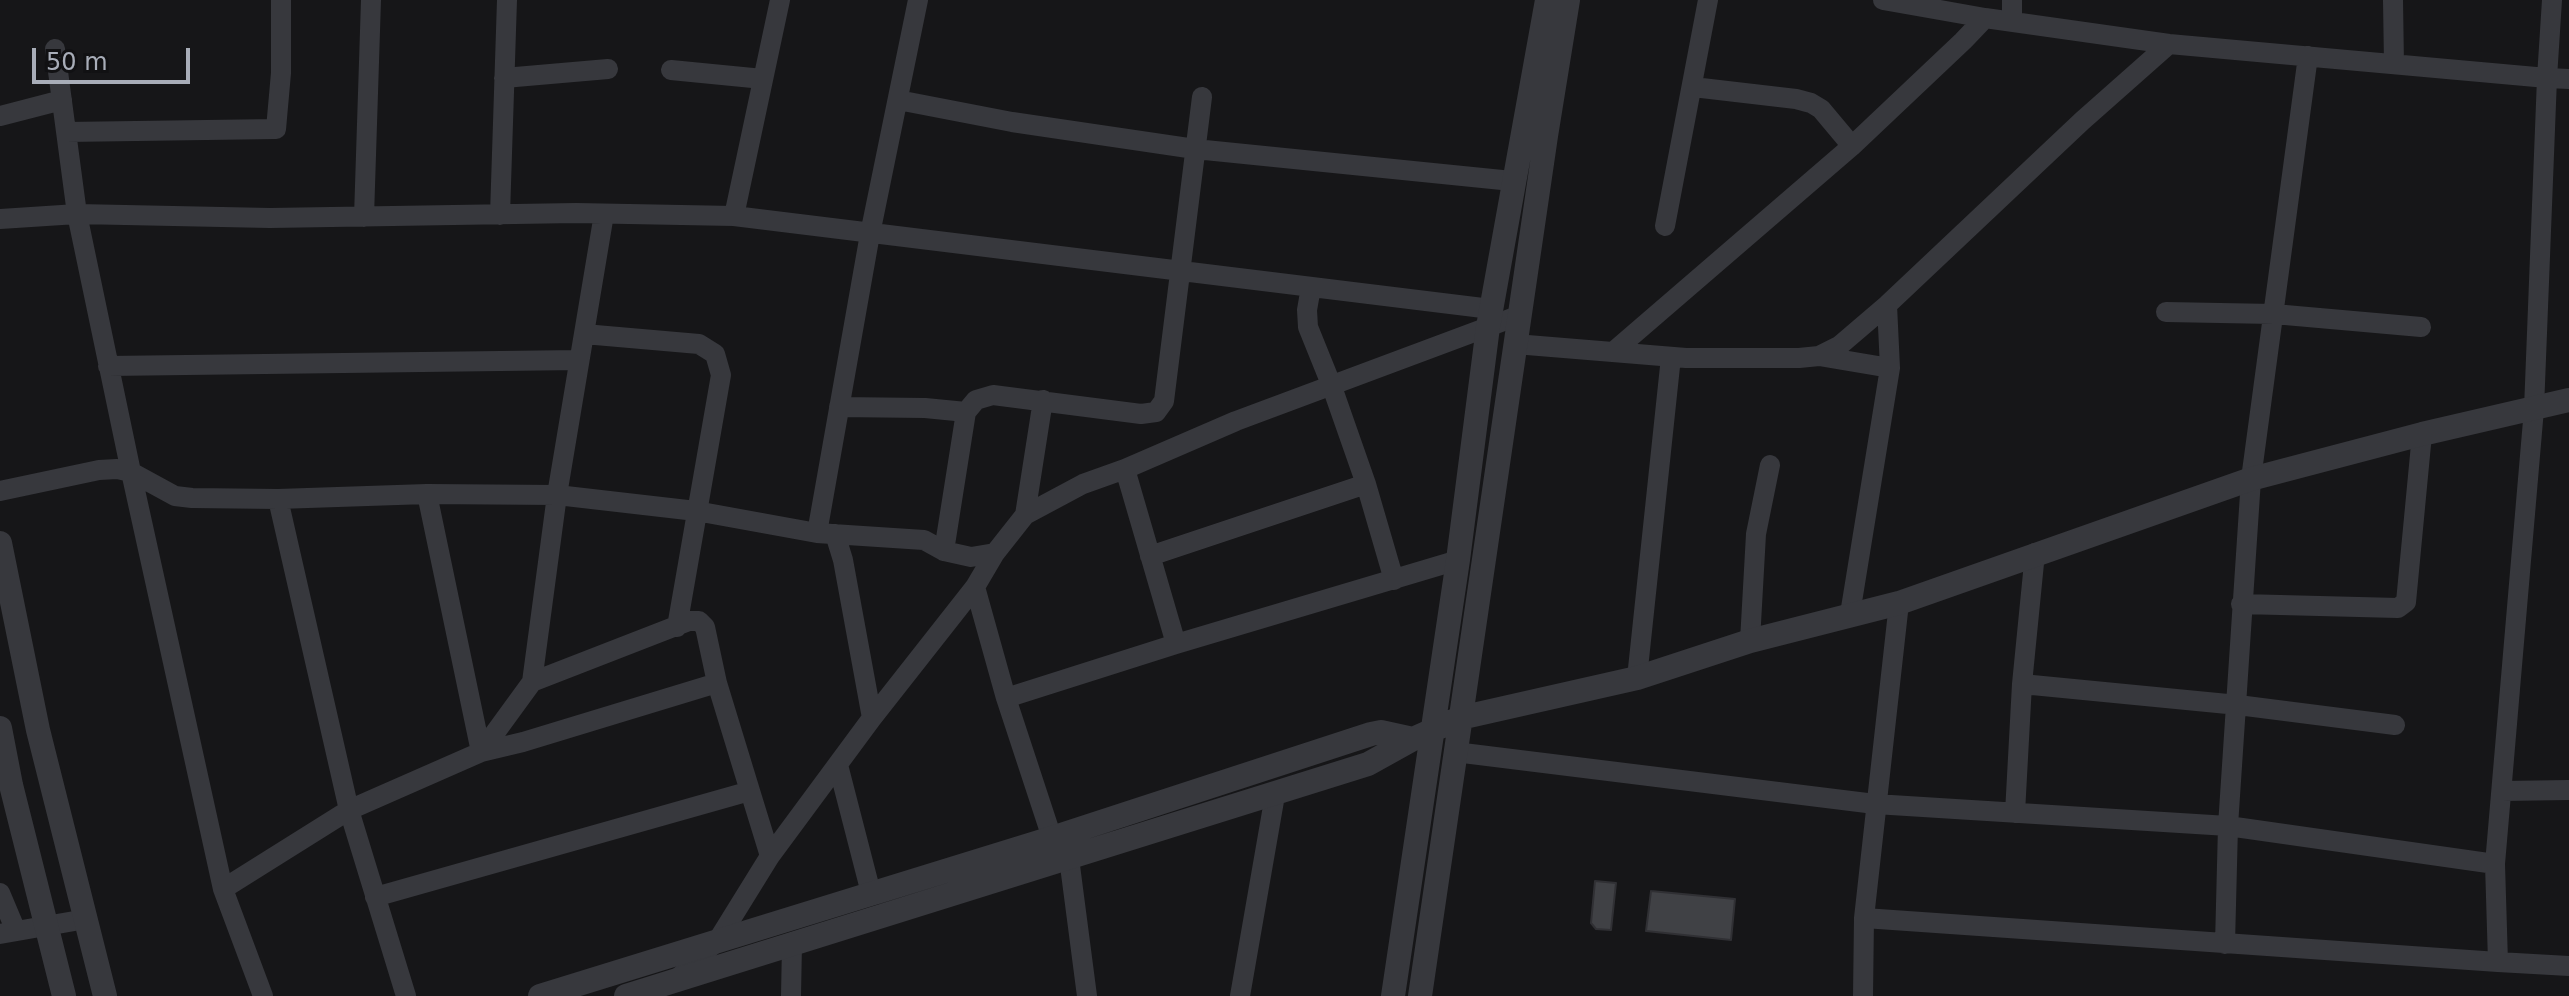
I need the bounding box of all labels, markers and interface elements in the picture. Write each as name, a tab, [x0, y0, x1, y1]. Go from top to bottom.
scale bar	[36, 32, 194, 82]
text: 50 m	[46, 48, 108, 76]

